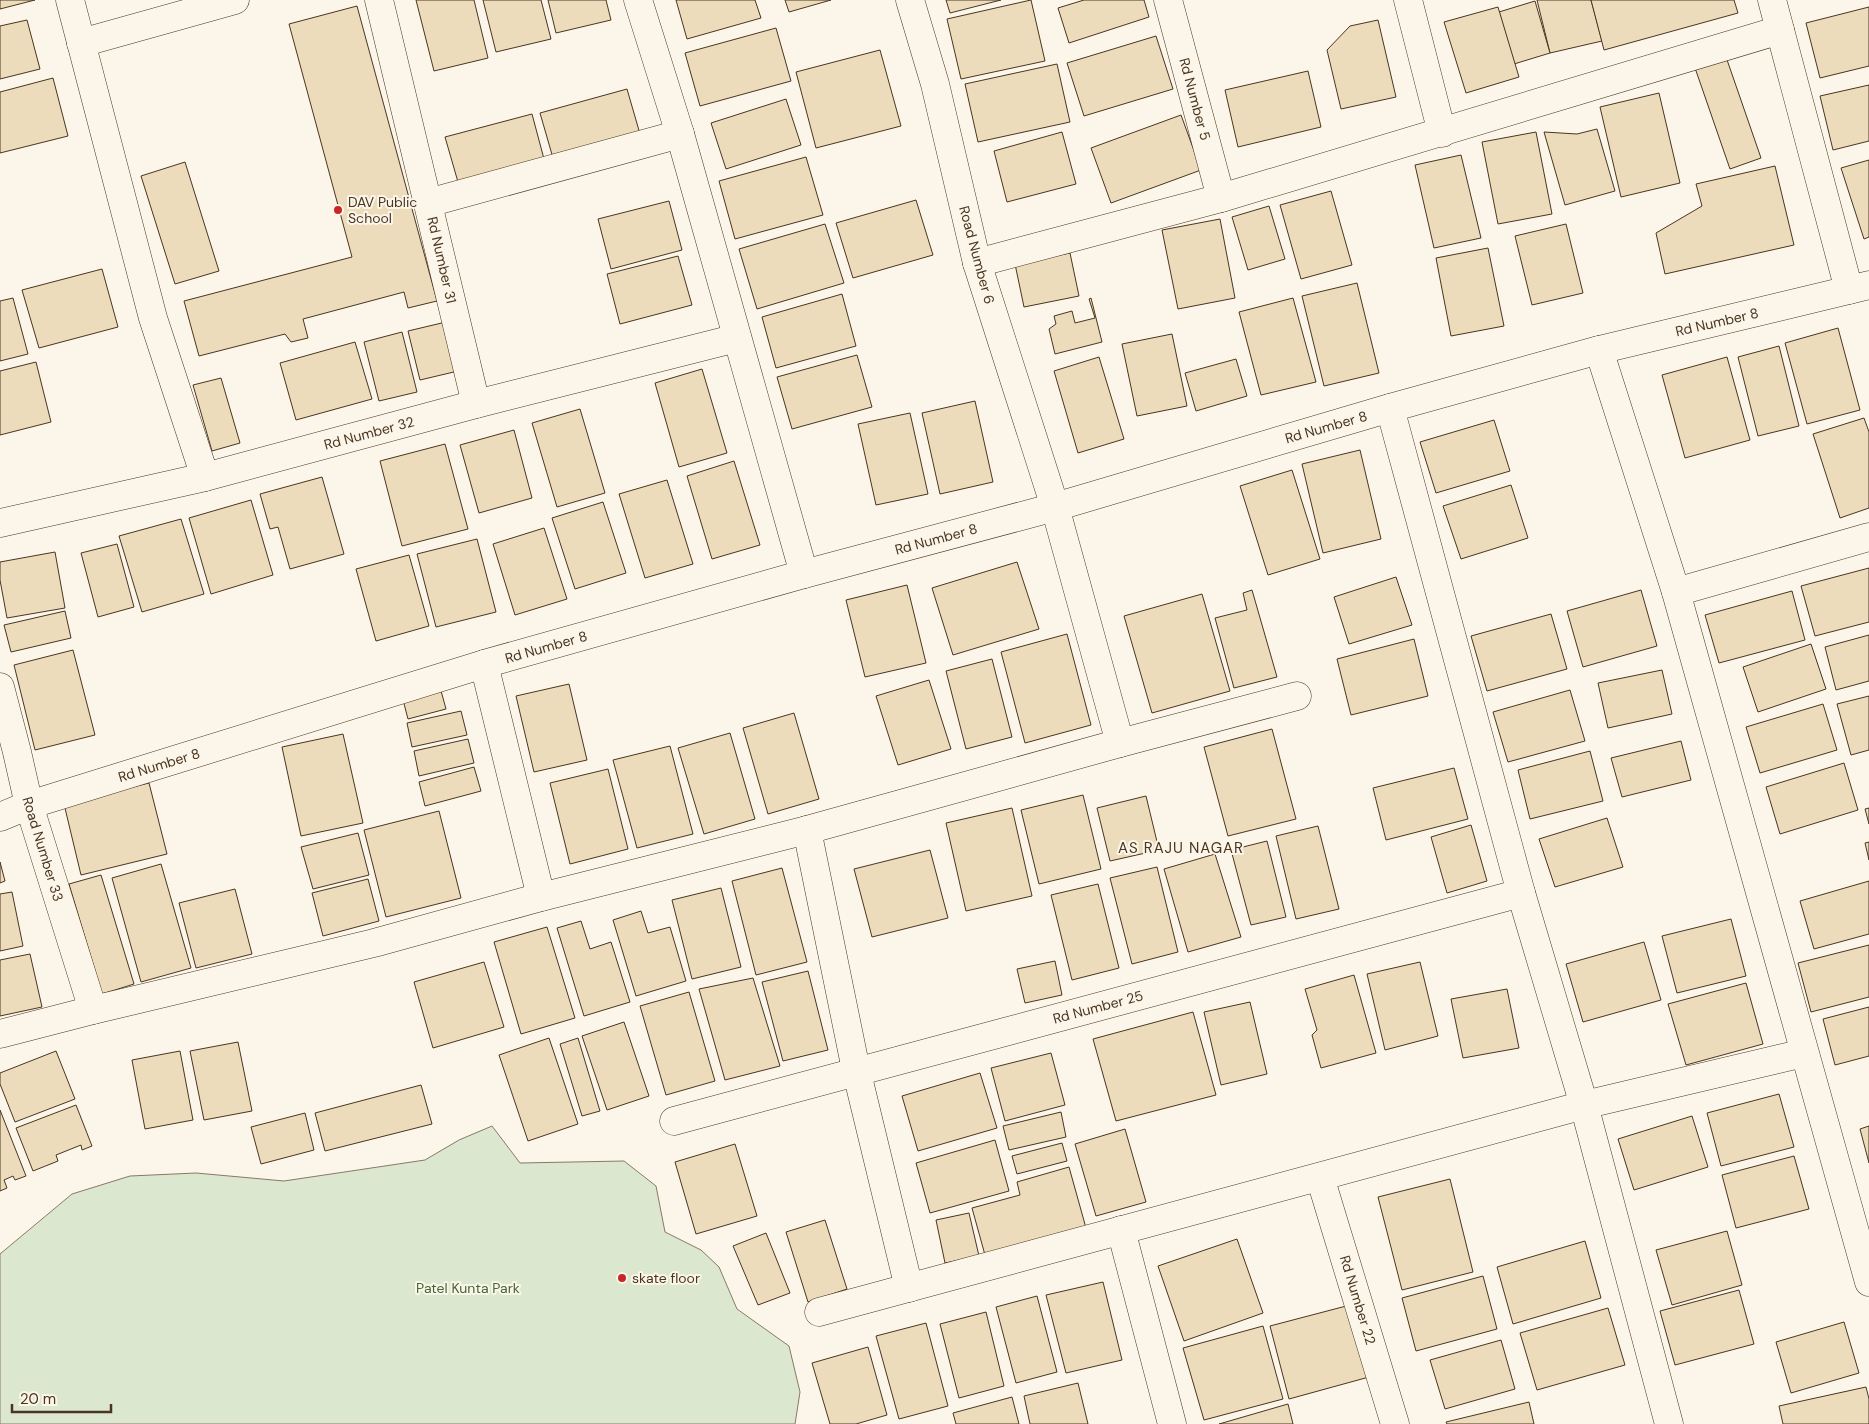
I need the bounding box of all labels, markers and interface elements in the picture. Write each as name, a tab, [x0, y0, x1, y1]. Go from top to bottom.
street label: Rd Number 5	[1175, 56, 1215, 142]
place label: DAV Public School	[348, 193, 417, 227]
marker: DAV Public School	[332, 204, 344, 216]
street label: Road Number 6	[955, 204, 999, 306]
street label: Rd Number 31	[423, 215, 461, 305]
street label: Rd Number 8	[1674, 304, 1760, 340]
street label: Rd Number 8	[1283, 407, 1369, 447]
street label: Rd Number 32	[322, 412, 416, 454]
street label: Rd Number 8	[893, 519, 979, 559]
street label: Rd Number 8	[503, 627, 589, 667]
street label: Rd Number 8	[116, 744, 202, 786]
street label: Road Number 33	[19, 794, 67, 904]
district label: AS RAJU NAGAR	[1118, 838, 1244, 858]
street label: Rd Number 25	[1051, 986, 1145, 1028]
street label: Rd Number 22	[1336, 1253, 1380, 1347]
place label: skate floor	[632, 1269, 700, 1287]
marker: skate floor	[616, 1272, 628, 1284]
park label: Patel Kunta Park	[416, 1279, 520, 1297]
scale bar	[12, 1382, 111, 1414]
text: 20 m	[20, 1389, 56, 1409]

